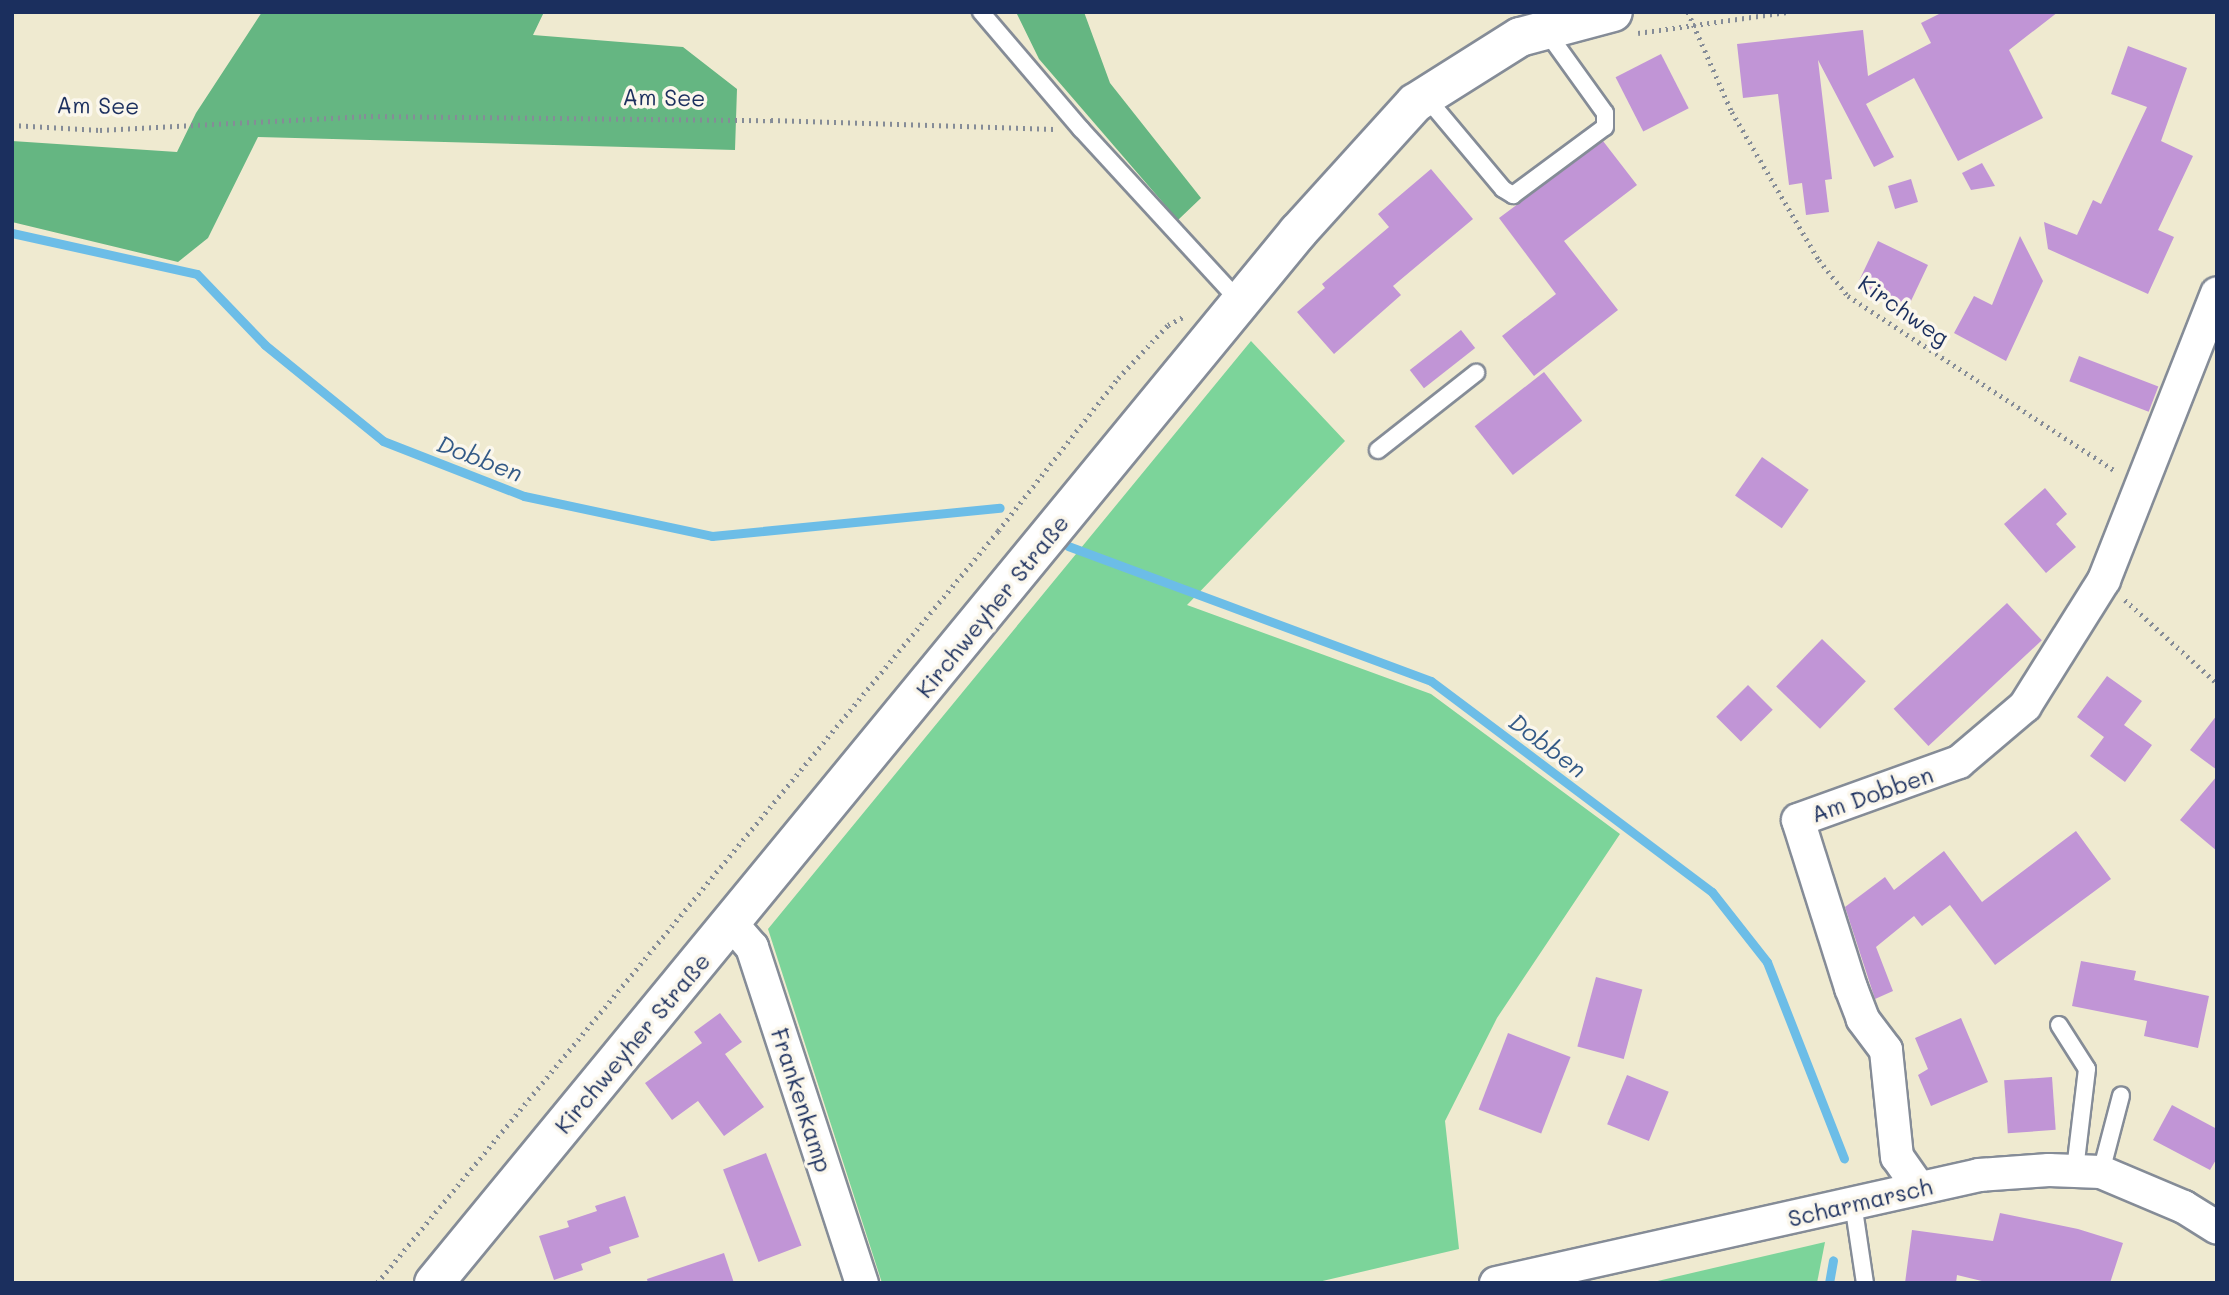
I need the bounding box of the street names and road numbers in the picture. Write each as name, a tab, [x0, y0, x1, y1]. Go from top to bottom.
street label: Am See	[622, 82, 706, 112]
street label: Am See	[56, 90, 140, 120]
street label: Kirchweg	[1853, 269, 1955, 351]
street label: Kirchweyher Straße	[910, 509, 1074, 703]
street label: Am Dobben	[1807, 760, 1937, 828]
street label: Kirchweyher Straße	[548, 947, 716, 1139]
street label: Frankenkamp	[766, 1025, 838, 1175]
street label: Scharmarsch	[1785, 1172, 1935, 1232]

